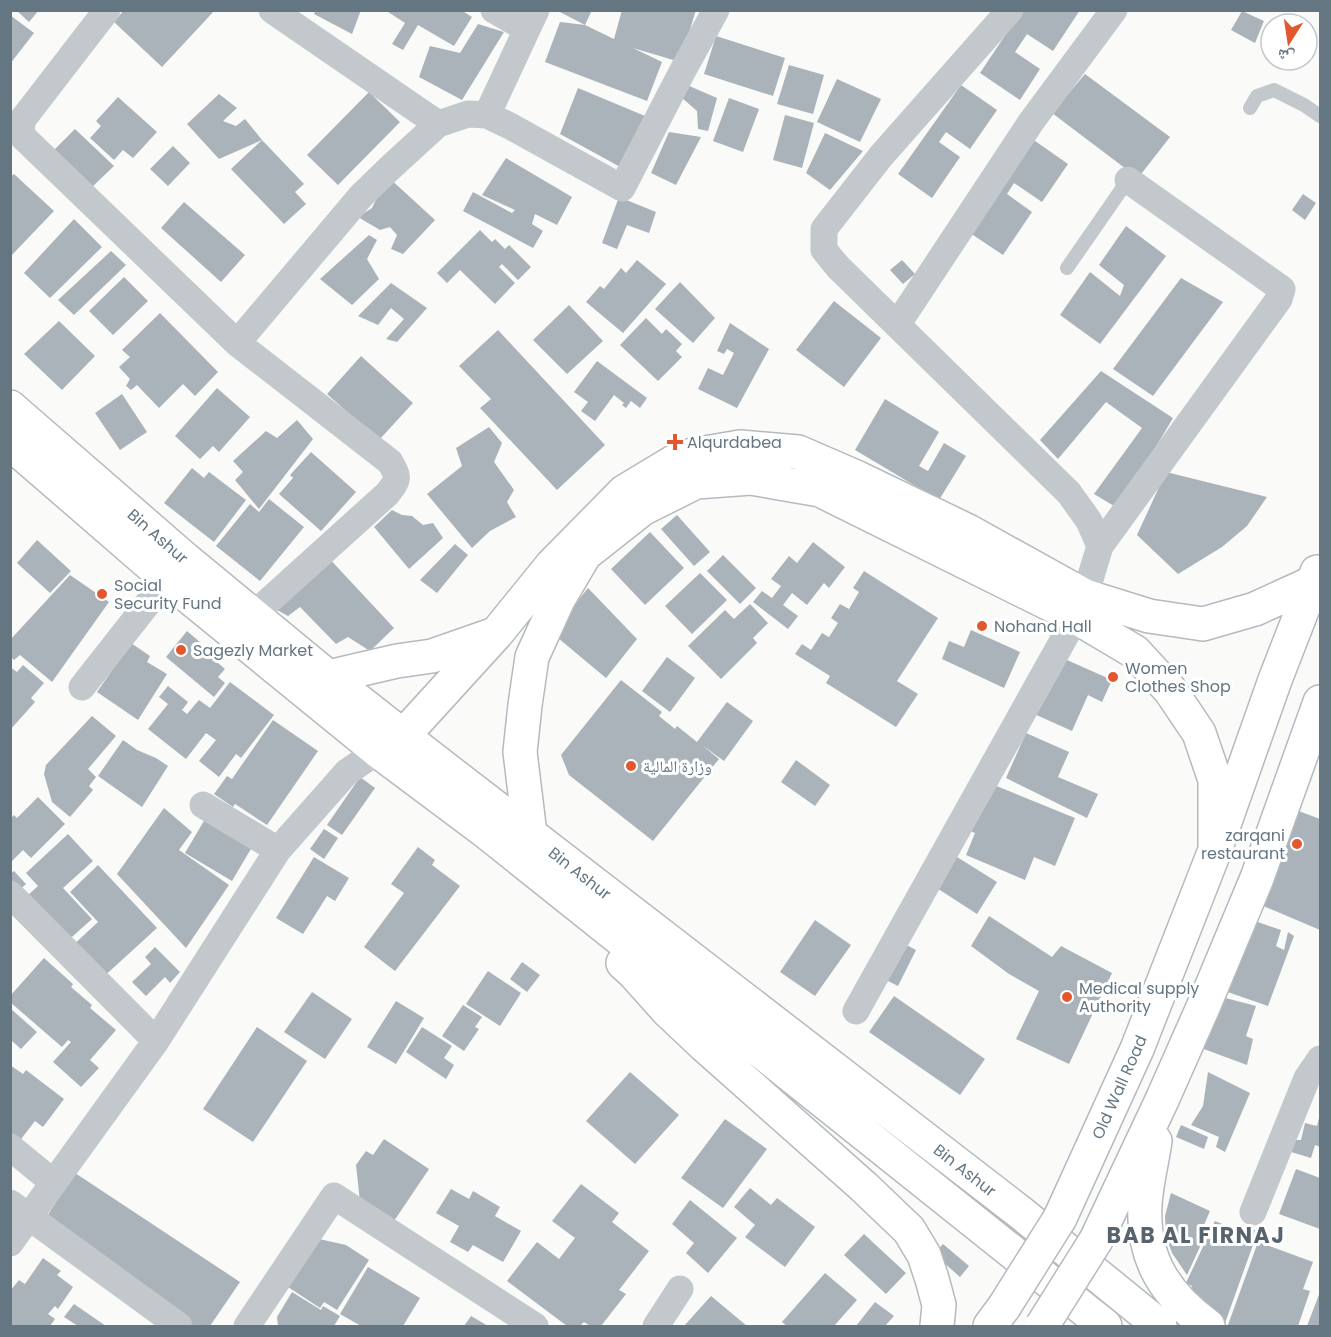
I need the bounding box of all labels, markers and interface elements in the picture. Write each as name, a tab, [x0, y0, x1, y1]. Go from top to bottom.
north arrow	[1259, 12, 1319, 72]
text: ش	[1275, 43, 1297, 69]
place label: Alqurdabea	[687, 431, 782, 454]
marker: Alqurdabea	[668, 435, 682, 449]
street label: Bin Ashur	[122, 503, 193, 569]
place label: Social Security Fund	[114, 574, 222, 615]
marker: Social Security Fund	[95, 587, 109, 601]
place label: Nohand Hall	[994, 615, 1092, 638]
marker: Nohand Hall	[975, 619, 989, 633]
place label: Sagezly Market	[193, 639, 313, 662]
marker: Sagezly Market	[174, 643, 188, 657]
place label: Women Clothes Shop	[1125, 657, 1231, 698]
marker: Women Clothes Shop	[1106, 670, 1120, 684]
place label: وزارة المالية	[643, 755, 712, 778]
marker: وزارة المالية	[624, 759, 638, 773]
place label: zarqani restaurant	[1201, 824, 1285, 865]
marker: zarqani restaurant	[1290, 837, 1304, 851]
street label: Bin Ashur	[544, 842, 616, 905]
place label: Medical supply Authority	[1079, 977, 1199, 1018]
marker: Medical supply Authority	[1060, 990, 1074, 1004]
street label: Old Wall Road	[1086, 1031, 1153, 1143]
street label: Bin Ashur	[929, 1139, 1001, 1202]
district label: BAB AL FIRNAJ	[1106, 1220, 1286, 1251]

